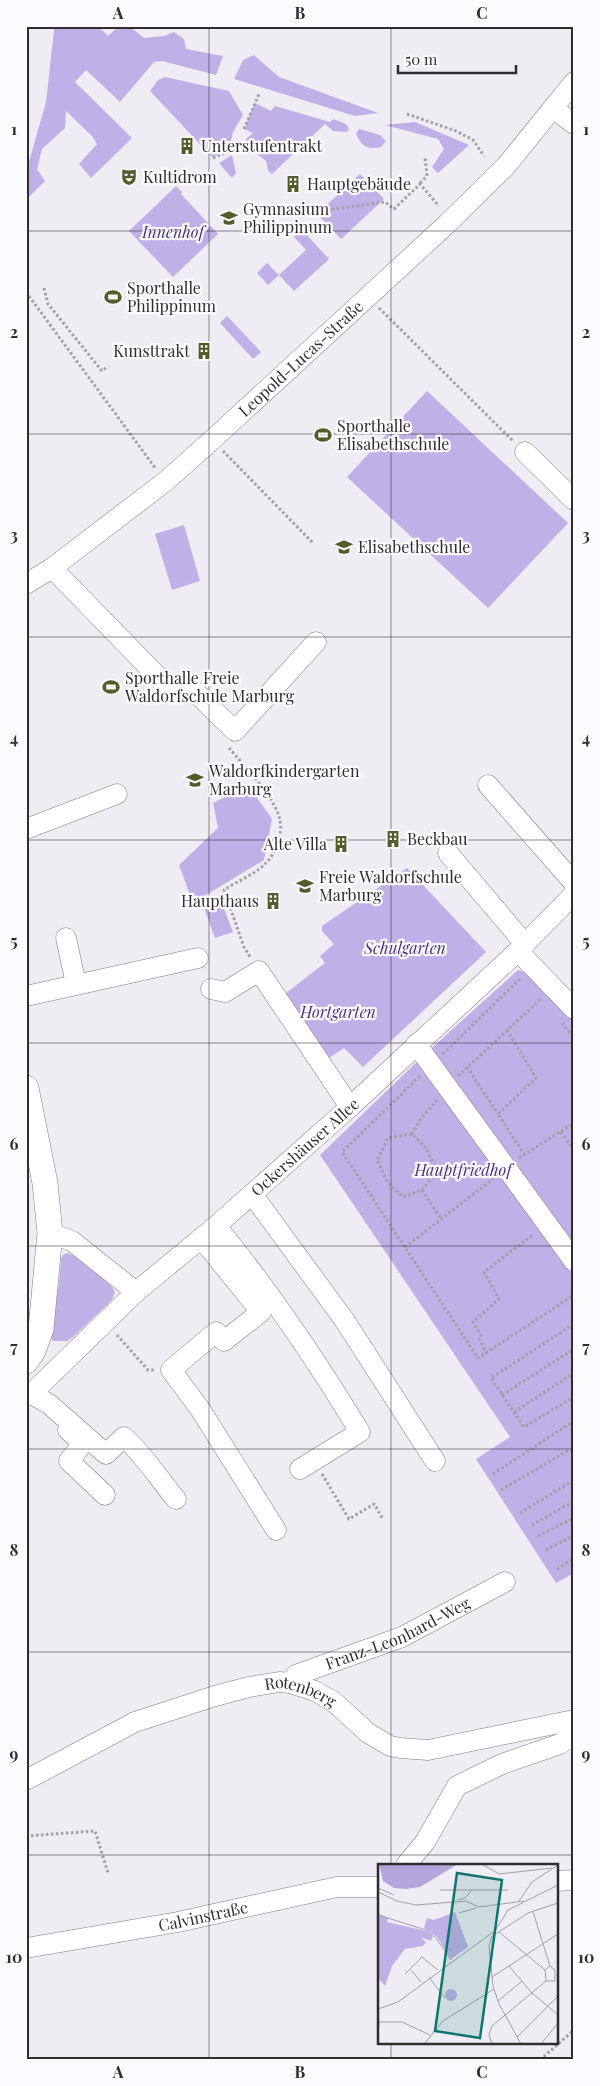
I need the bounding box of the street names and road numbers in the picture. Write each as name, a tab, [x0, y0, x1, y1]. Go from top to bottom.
street label: Leopold-Lucas-Straße	[234, 296, 367, 421]
street label: Ockershäuser Allee	[246, 1093, 363, 1200]
street label: Franz-Leonhard-Weg	[322, 1591, 474, 1674]
street label: Rotenberg	[263, 1670, 341, 1712]
street label: Calvinstraße	[157, 1896, 250, 1935]

